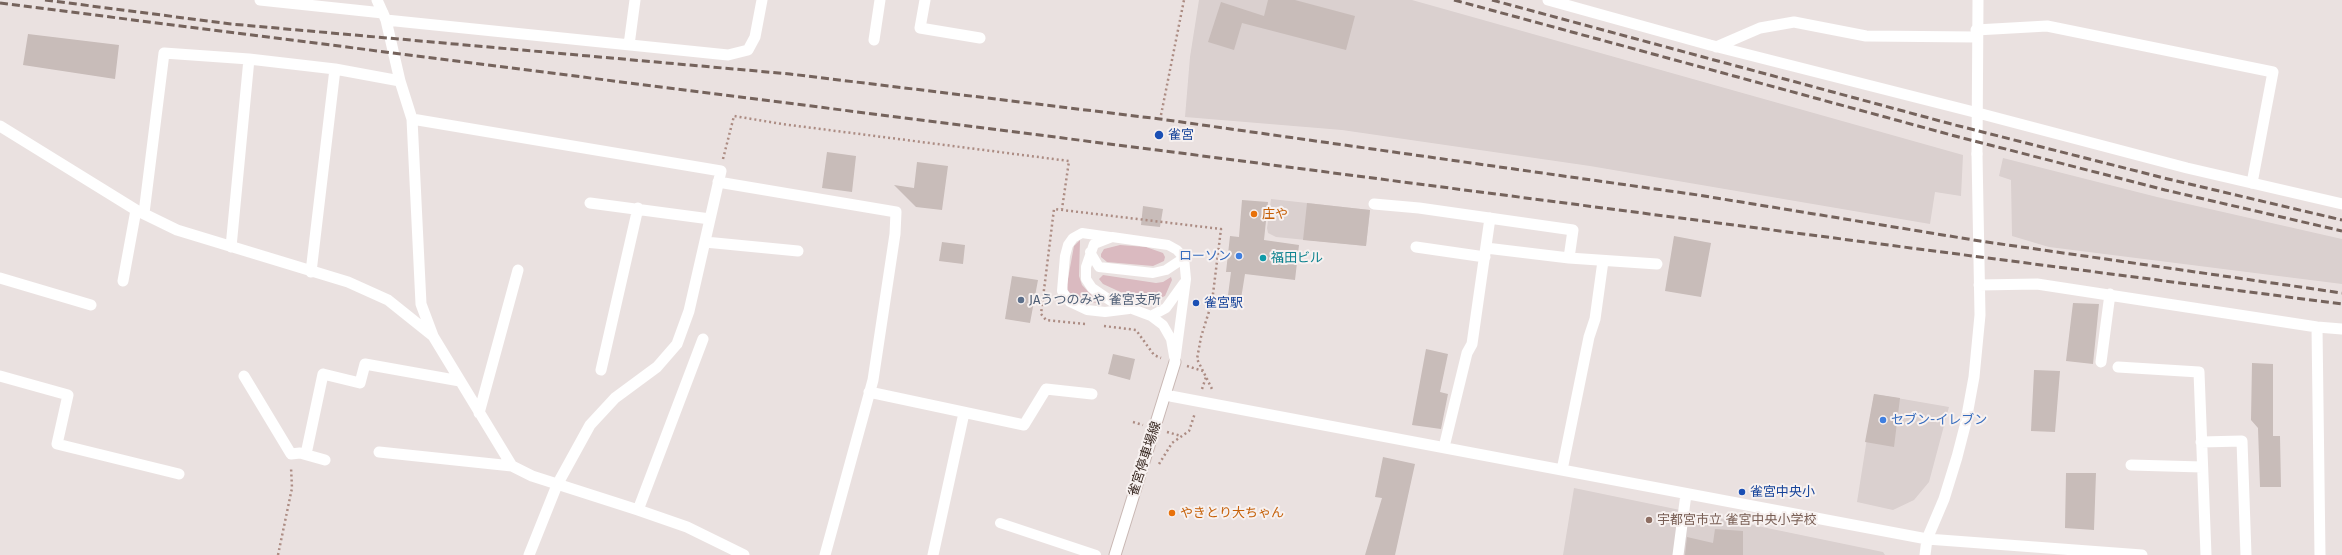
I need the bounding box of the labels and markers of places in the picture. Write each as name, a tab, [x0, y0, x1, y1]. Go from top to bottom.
place label: 雀宮	[1168, 127, 1194, 143]
marker: 雀宮	[1153, 129, 1165, 141]
place label: 庄や	[1262, 206, 1288, 222]
marker: 庄や	[1249, 209, 1259, 219]
place label: ローソン	[1179, 248, 1231, 264]
place label: 福田ビル	[1271, 250, 1323, 266]
marker: ローソン	[1234, 251, 1244, 261]
marker: 福田ビル	[1258, 253, 1268, 263]
place label: JAうつのみや 雀宮支所	[1029, 292, 1161, 308]
marker: JAうつのみや 雀宮支所	[1016, 295, 1026, 305]
place label: 雀宮駅	[1204, 295, 1243, 311]
marker: 雀宮駅	[1191, 298, 1201, 308]
place label: セブン-イレブン	[1891, 412, 1987, 428]
marker: セブン-イレブン	[1878, 415, 1888, 425]
place label: 雀宮中央小	[1750, 484, 1815, 500]
marker: 雀宮中央小	[1737, 487, 1747, 497]
place label: やきとり大ちゃん	[1180, 505, 1284, 521]
marker: やきとり大ちゃん	[1167, 508, 1177, 518]
place label: 宇都宮市立 雀宮中央小学校	[1657, 512, 1816, 528]
marker: 宇都宮市立 雀宮中央小学校	[1644, 515, 1654, 525]

